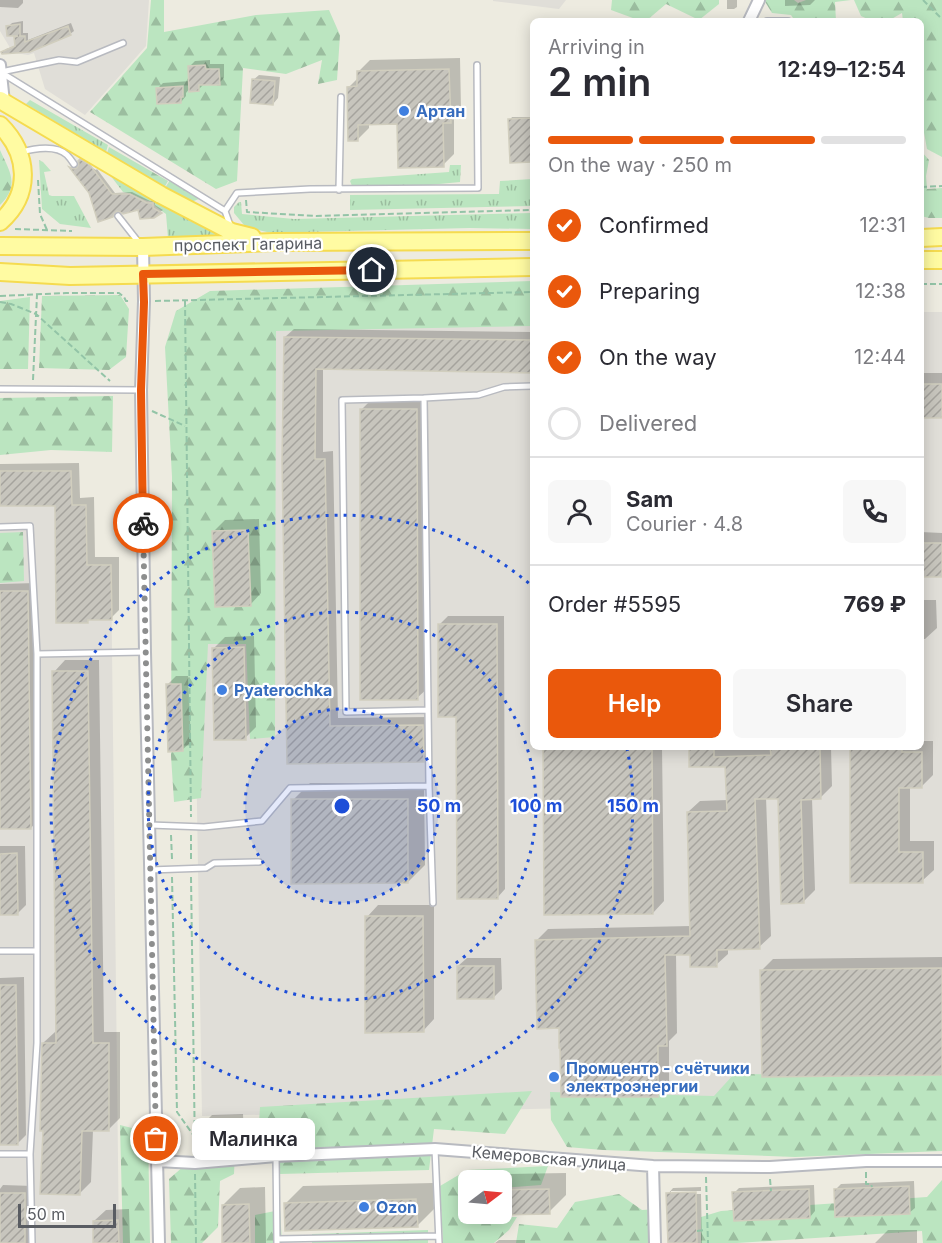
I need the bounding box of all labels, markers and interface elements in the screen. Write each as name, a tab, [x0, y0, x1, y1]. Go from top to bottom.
text: Arriving in	[548, 35, 645, 59]
text: 12:49–12:54	[778, 56, 906, 82]
text: 2 min	[548, 58, 651, 105]
place label: Артан	[416, 101, 465, 121]
marker: Артан	[397, 104, 411, 118]
text: On the way · 250 m	[548, 153, 732, 177]
icon: check	[548, 209, 581, 242]
text: Confirmed	[599, 212, 709, 238]
text: 12:31	[859, 213, 906, 237]
street label: проспект Гагарина	[174, 233, 322, 255]
pin	[346, 244, 397, 295]
icon: home	[355, 253, 388, 286]
icon: check	[548, 275, 581, 308]
text: Preparing	[599, 278, 700, 304]
text: 12:38	[855, 279, 906, 303]
icon: check	[548, 341, 581, 374]
text: On the way	[599, 344, 717, 370]
text: 12:44	[854, 345, 906, 369]
text: Delivered	[599, 410, 697, 436]
button: person	[548, 480, 611, 543]
button: phone	[843, 480, 906, 543]
text: Sam	[626, 486, 673, 512]
courier	[113, 493, 173, 553]
icon: bike	[127, 507, 160, 540]
text: Courier · 4.8	[626, 512, 743, 536]
text: Order #5595	[548, 591, 681, 617]
text: 769 ₽	[843, 591, 906, 617]
button: Help	[548, 669, 721, 738]
button: Share	[733, 669, 906, 738]
place label: Pyaterochka	[234, 680, 332, 700]
marker: Pyaterochka	[215, 683, 229, 697]
text: 50 m	[417, 795, 461, 816]
text: 100 m	[510, 795, 562, 816]
text: 150 m	[607, 795, 659, 816]
centre of rings	[332, 796, 352, 816]
place label: Промцентр - счётчики электроэнергии	[566, 1058, 750, 1096]
marker: Промцентр - счётчики электроэнергии	[547, 1070, 561, 1084]
pin	[130, 1113, 181, 1164]
callout: Малинка	[192, 1118, 315, 1160]
icon: bag	[139, 1122, 172, 1155]
text: Малинка	[209, 1127, 298, 1151]
street label: Кемеровская улица	[471, 1141, 627, 1175]
north arrow	[458, 1170, 512, 1224]
map controls	[458, 1170, 512, 1224]
place label: Ozon	[376, 1197, 417, 1217]
marker: Ozon	[357, 1200, 371, 1214]
scale bar	[18, 1201, 116, 1228]
text: 50 m	[27, 1204, 65, 1224]

